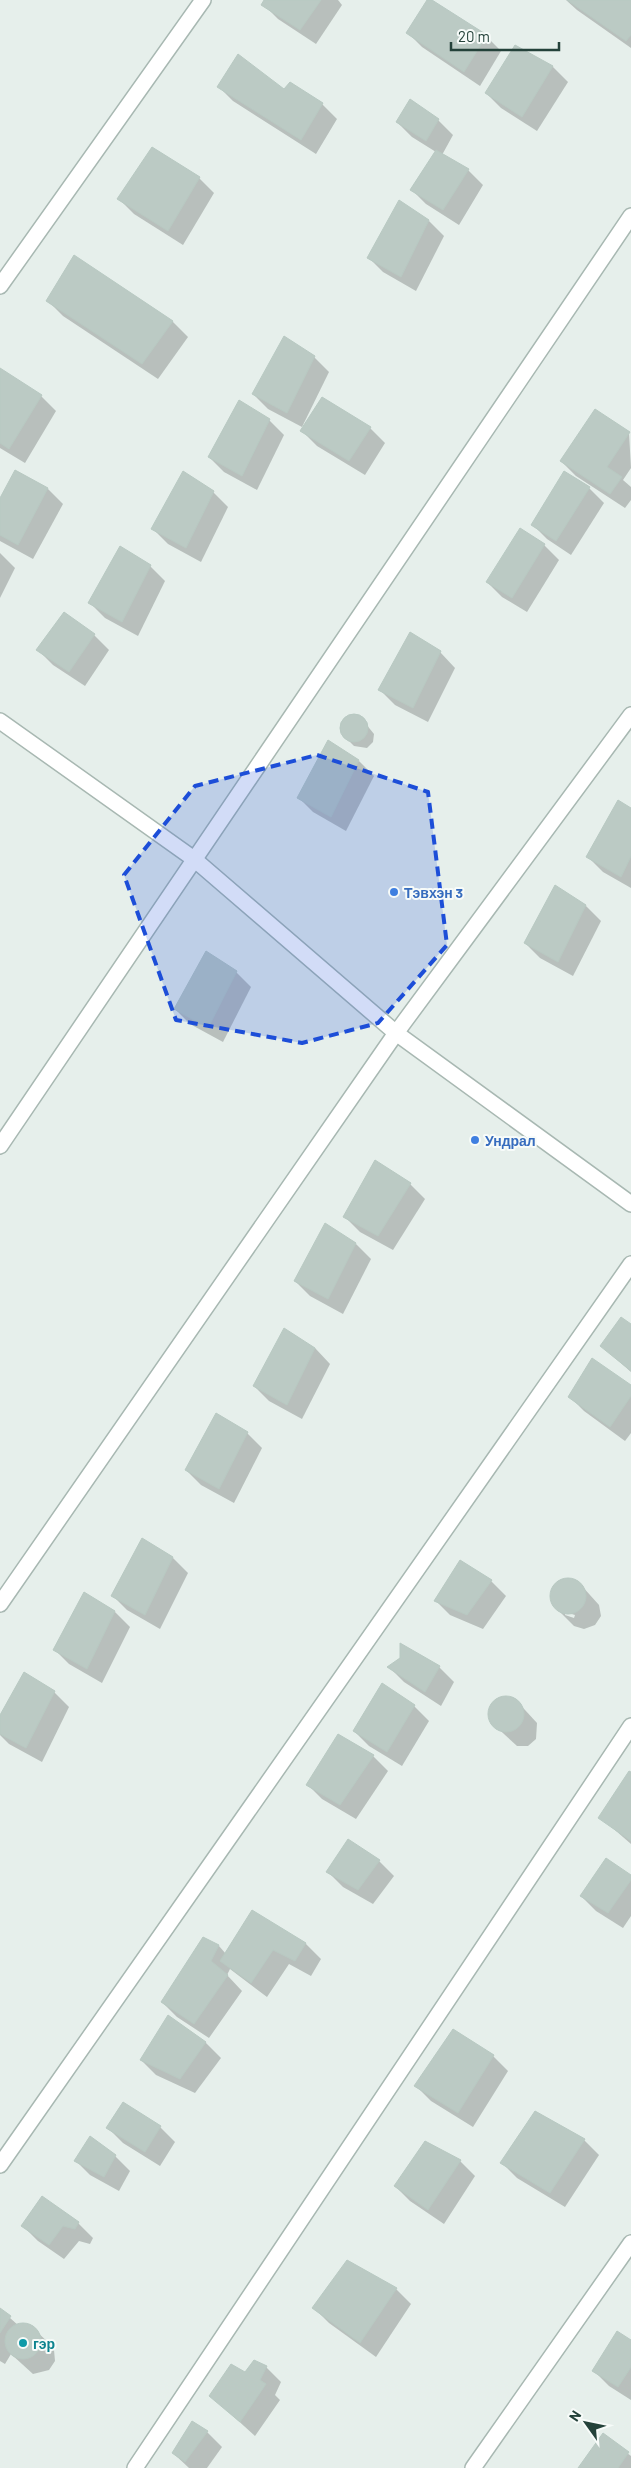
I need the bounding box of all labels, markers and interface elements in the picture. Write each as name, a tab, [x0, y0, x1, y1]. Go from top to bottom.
scale bar	[451, 20, 558, 52]
text: 20 m	[458, 27, 490, 45]
place label: Тэвхэн 3	[404, 884, 463, 901]
marker: Тэвхэн 3	[388, 886, 400, 898]
place label: Ундрал	[485, 1132, 536, 1149]
marker: Ундрал	[469, 1134, 481, 1146]
place label: гэр	[33, 2335, 55, 2352]
marker: гэр	[17, 2337, 29, 2349]
north arrow	[561, 2398, 611, 2448]
text: N	[565, 2407, 584, 2424]

